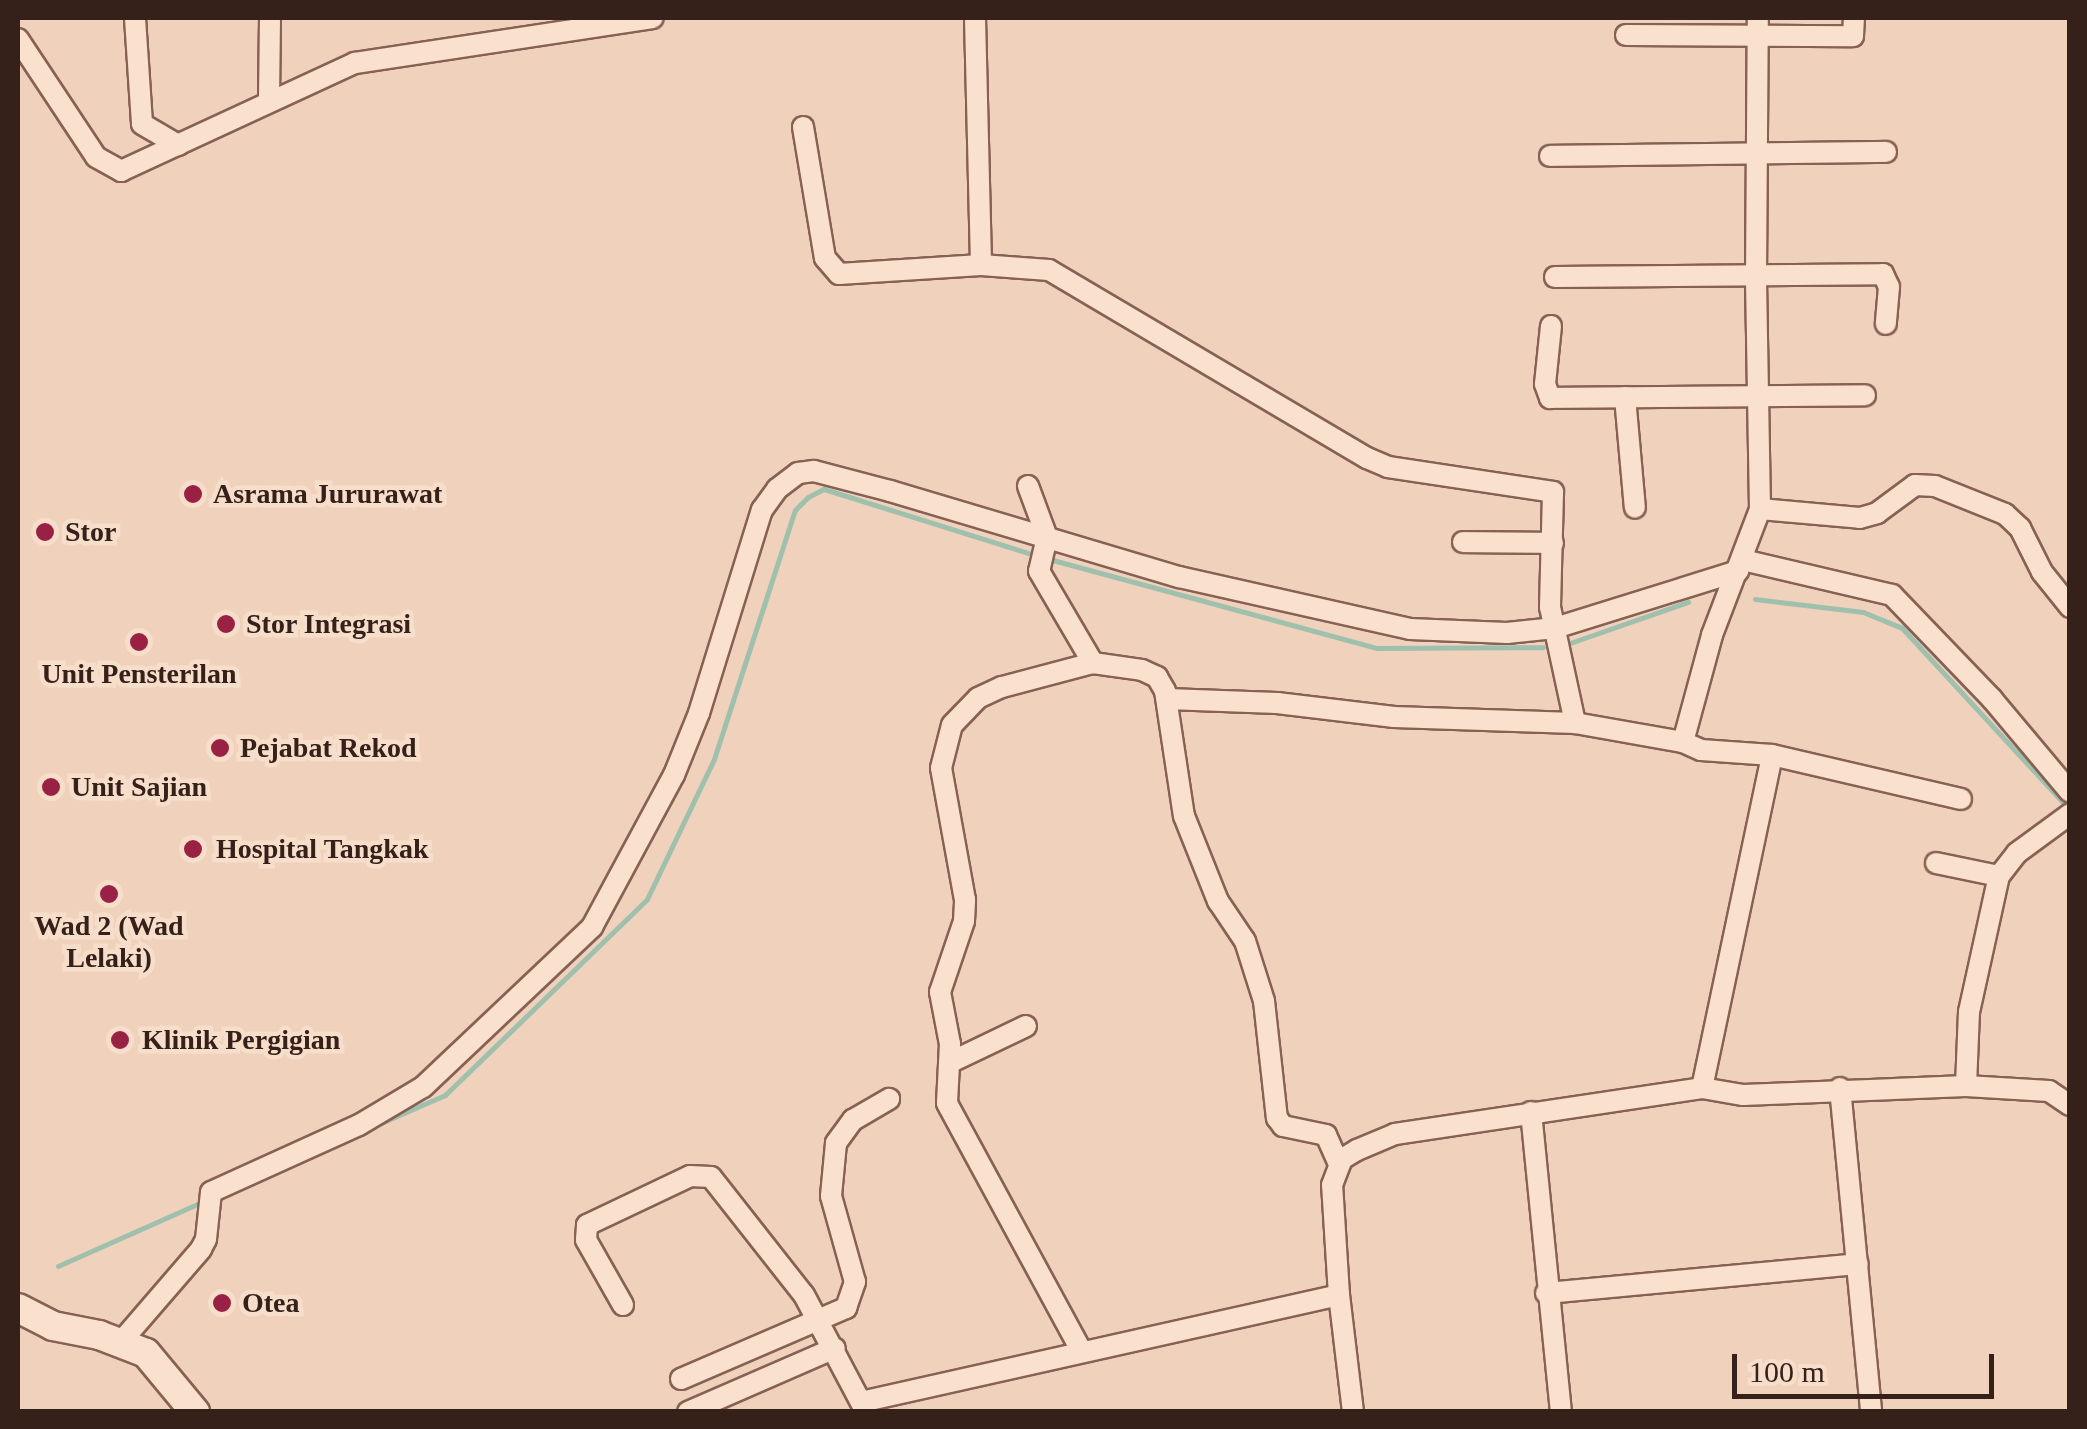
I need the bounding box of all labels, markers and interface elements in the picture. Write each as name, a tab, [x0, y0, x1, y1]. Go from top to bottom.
place label: Asrama Jururawat	[213, 477, 442, 511]
marker: Asrama Jururawat	[182, 483, 204, 505]
place label: Stor	[65, 515, 116, 549]
marker: Stor	[34, 521, 56, 543]
place label: Stor Integrasi	[246, 607, 412, 641]
marker: Stor Integrasi	[215, 613, 237, 635]
marker: Unit Pensterilan	[128, 631, 150, 653]
place label: Unit Pensterilan	[41, 657, 237, 691]
place label: Pejabat Rekod	[240, 731, 417, 765]
marker: Pejabat Rekod	[209, 737, 231, 759]
place label: Unit Sajian	[71, 770, 207, 804]
marker: Unit Sajian	[40, 776, 62, 798]
place label: Hospital Tangkak	[216, 832, 429, 866]
marker: Hospital Tangkak	[180, 836, 206, 862]
marker: Wad 2 (Wad Lelaki)	[98, 883, 120, 905]
place label: Wad 2 (Wad Lelaki)	[34, 909, 184, 975]
place label: Klinik Pergigian	[142, 1023, 340, 1057]
marker: Klinik Pergigian	[107, 1027, 133, 1053]
place label: Otea	[242, 1286, 300, 1320]
marker: Otea	[211, 1292, 233, 1314]
scale bar	[1737, 1334, 2000, 1396]
text: 100 m	[1749, 1355, 1825, 1388]

